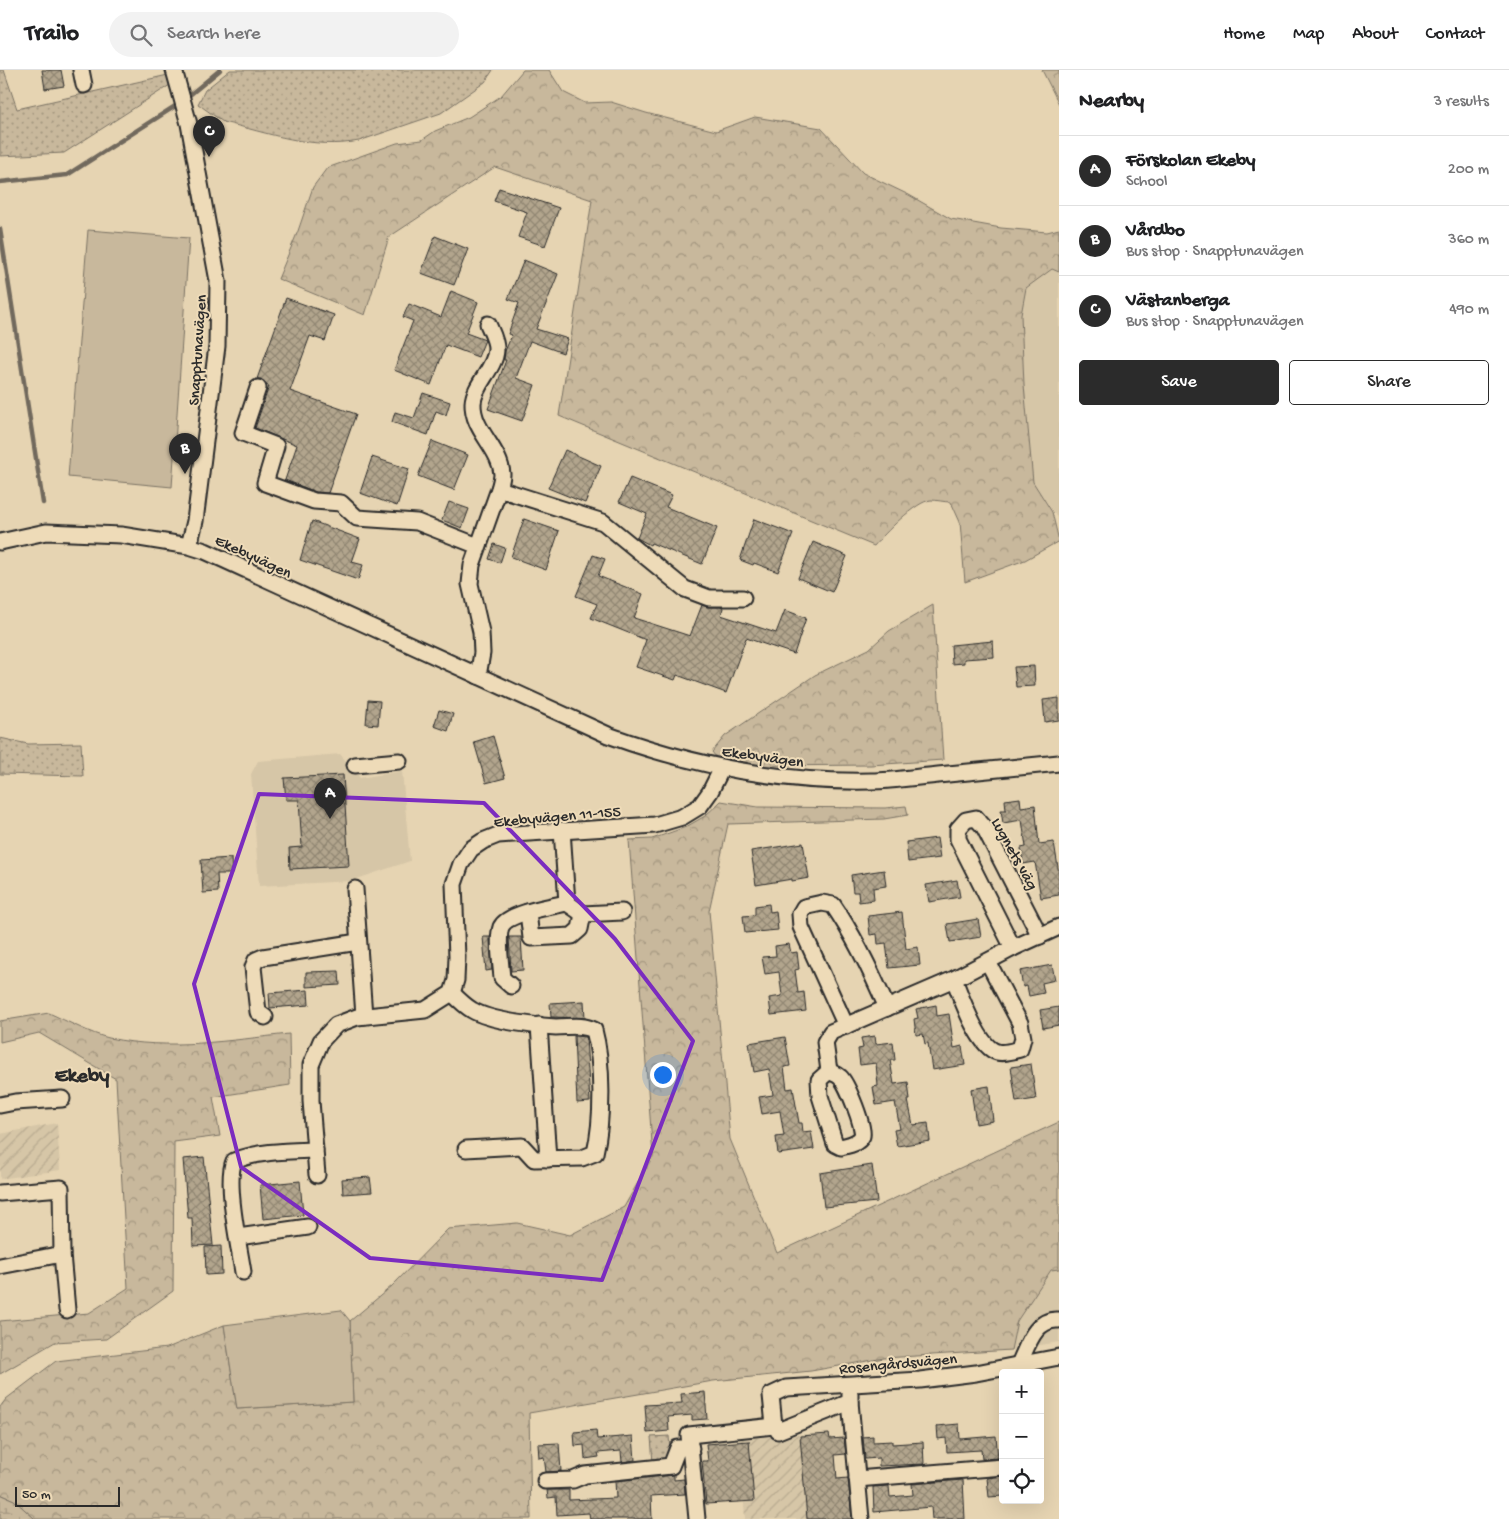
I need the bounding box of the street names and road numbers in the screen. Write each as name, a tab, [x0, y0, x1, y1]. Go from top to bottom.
street label: Snapptunavägen	[186, 294, 213, 406]
street label: Ekebyvägen	[211, 532, 294, 584]
street label: Ekebyvägen	[720, 743, 805, 774]
street label: Ekebyvägen 11-155	[493, 803, 622, 834]
street label: Lugnets väg	[985, 815, 1041, 894]
street label: Rosengårdsvägen	[839, 1351, 958, 1380]

